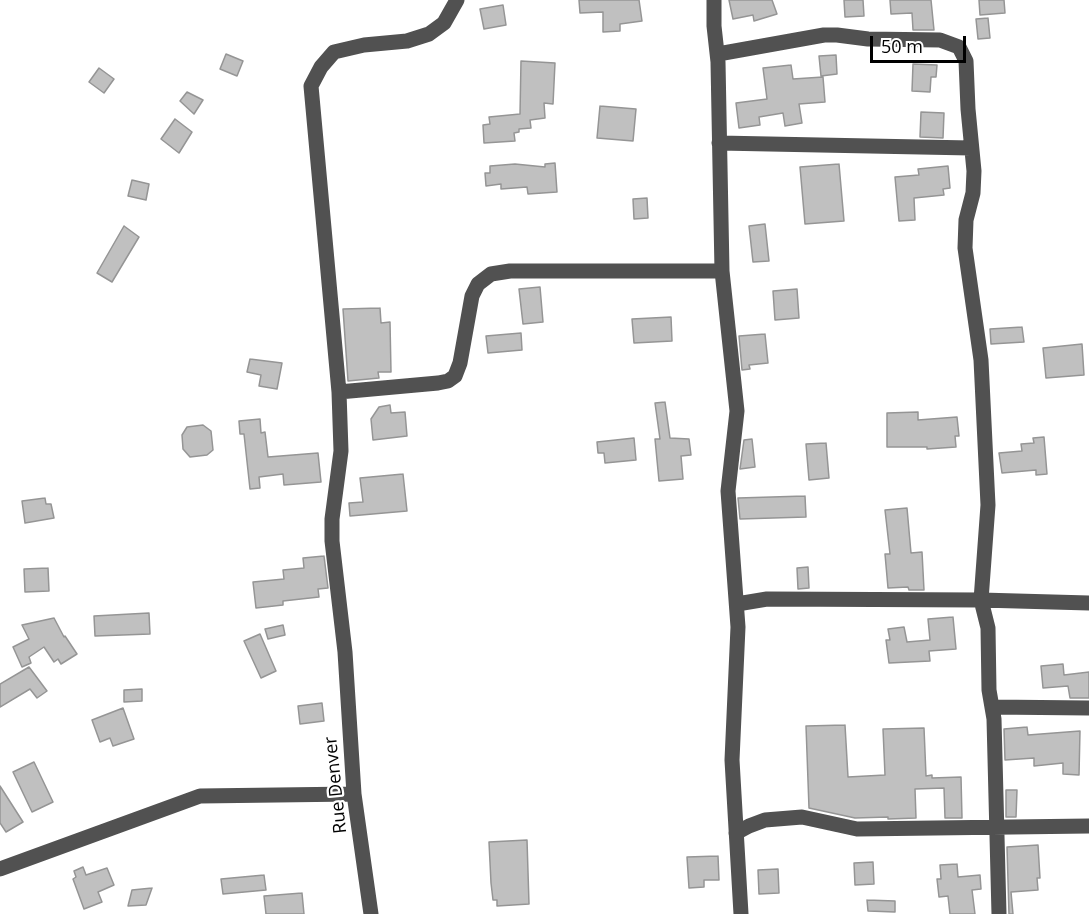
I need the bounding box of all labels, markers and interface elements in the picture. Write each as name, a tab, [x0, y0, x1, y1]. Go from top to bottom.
scale bar	[873, 24, 969, 62]
text: 50 m	[881, 34, 923, 58]
street label: Rue Denver	[320, 735, 352, 835]

